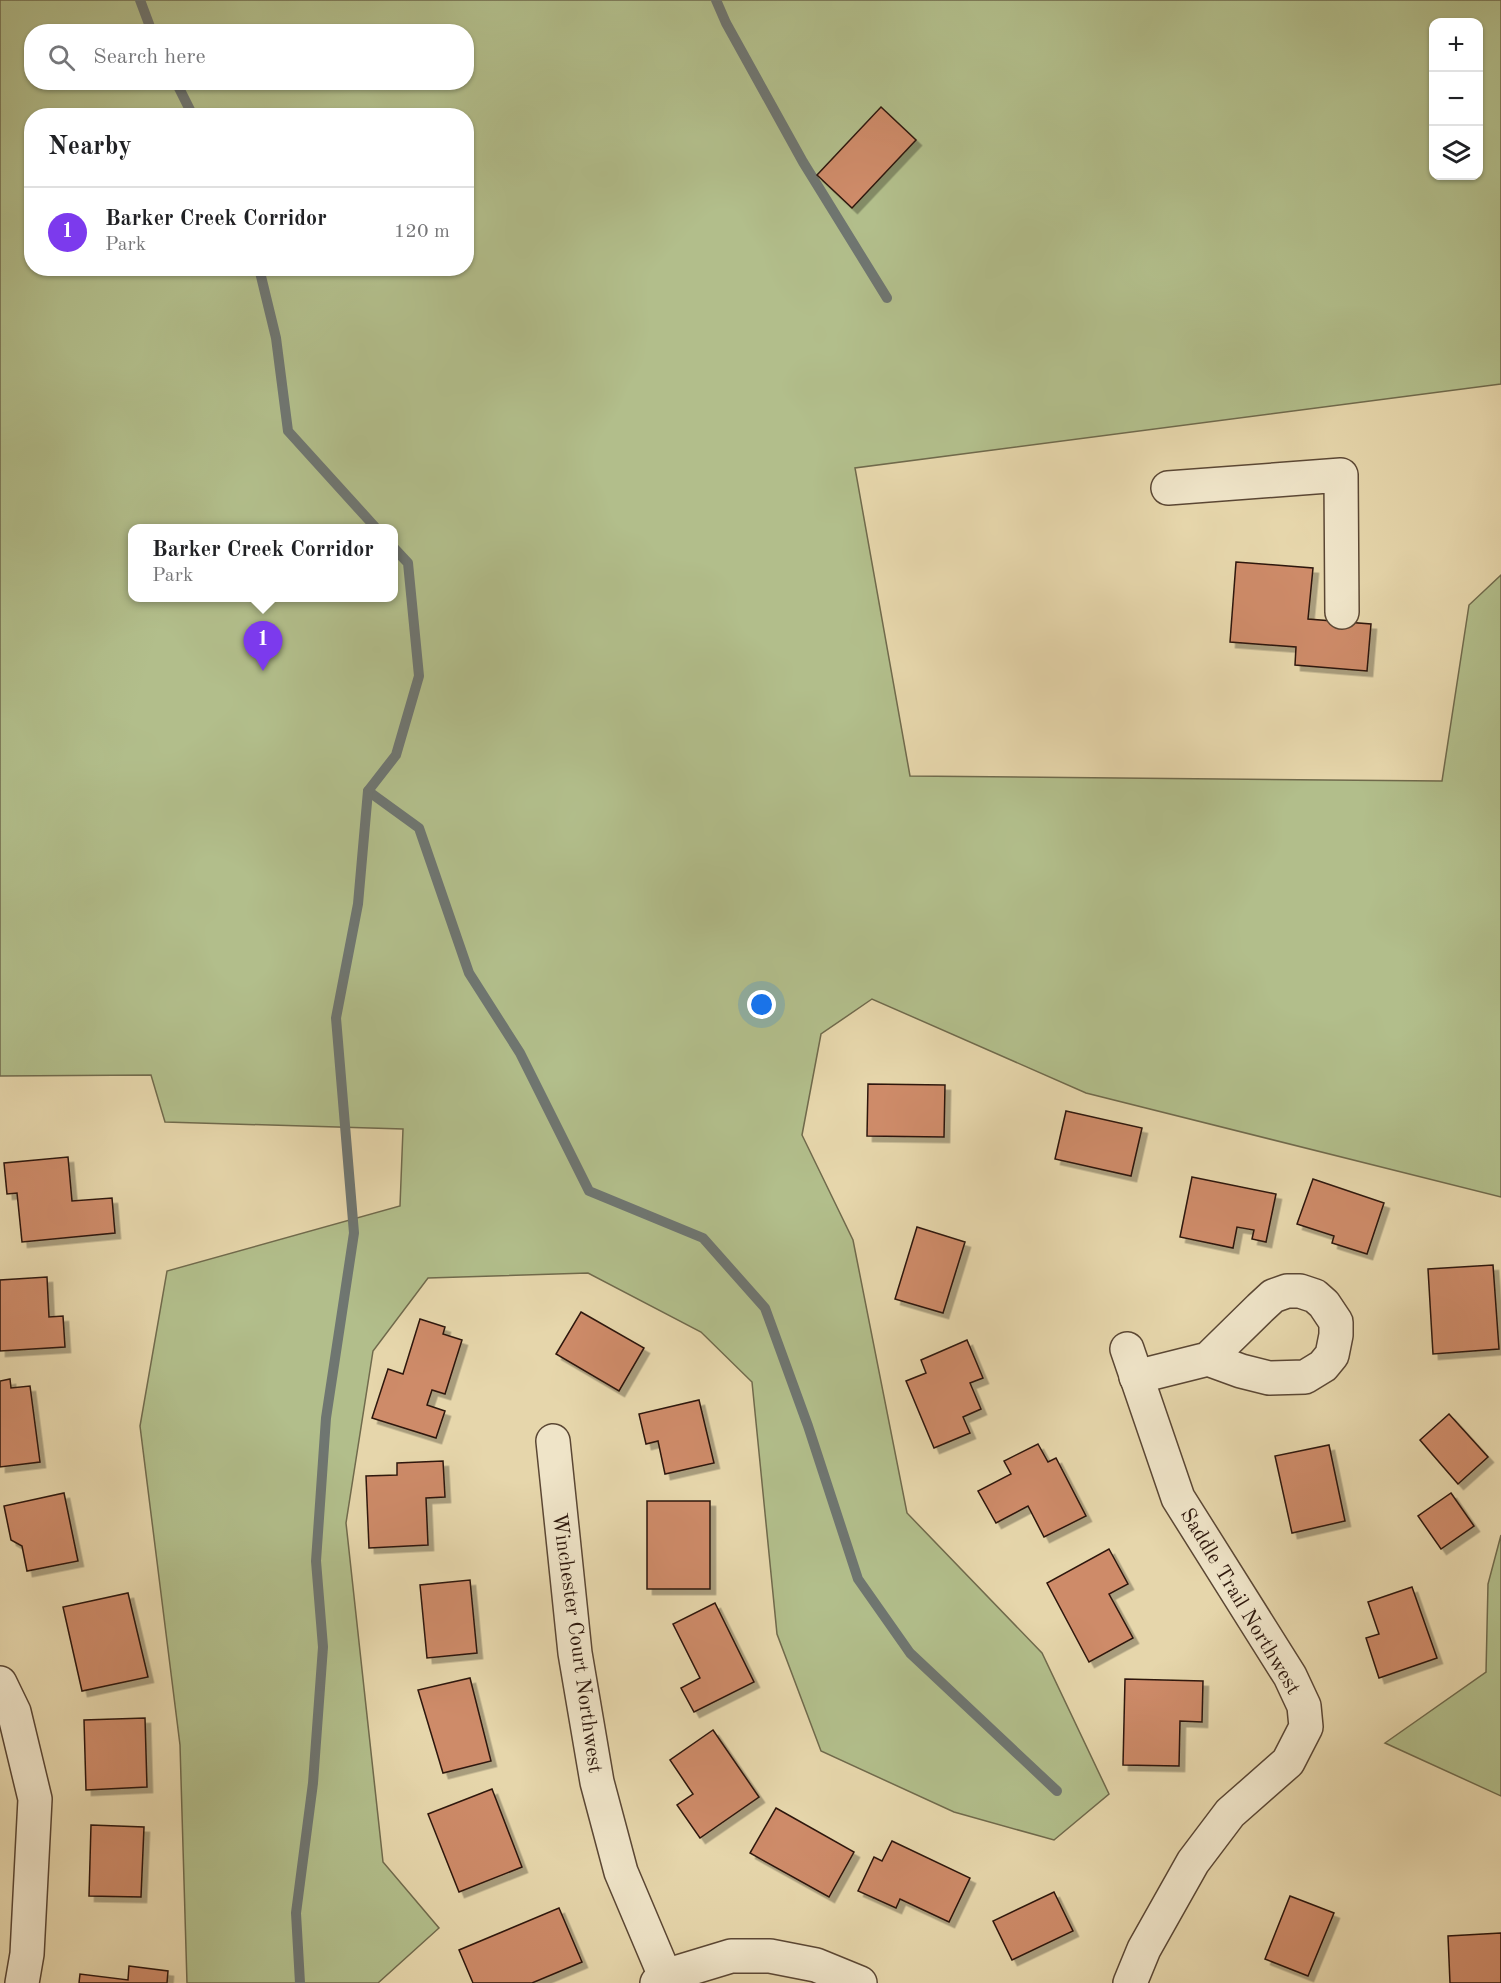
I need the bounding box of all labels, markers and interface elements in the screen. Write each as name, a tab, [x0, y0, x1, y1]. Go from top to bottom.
map controls	[1429, 18, 1483, 180]
button: +	[1429, 18, 1483, 72]
search box	[24, 24, 474, 90]
icon: search	[45, 41, 78, 74]
text: Search here	[93, 46, 206, 68]
button: −	[1429, 72, 1483, 126]
button: layers	[1429, 126, 1483, 180]
text: Nearby	[48, 134, 132, 160]
text: Barker Creek Corridor	[105, 208, 327, 230]
text: 1	[62, 222, 73, 242]
text: 120 m	[394, 222, 450, 242]
text: Park	[105, 235, 146, 255]
popup	[128, 524, 398, 602]
text: Barker Creek Corridor	[152, 539, 374, 561]
text: Park	[152, 566, 193, 586]
pin: 1	[244, 622, 282, 671]
your location	[747, 990, 776, 1019]
street label: Saddle Trail Northwest	[1176, 1505, 1304, 1699]
street label: Winchester Court Northwest	[548, 1512, 605, 1775]

